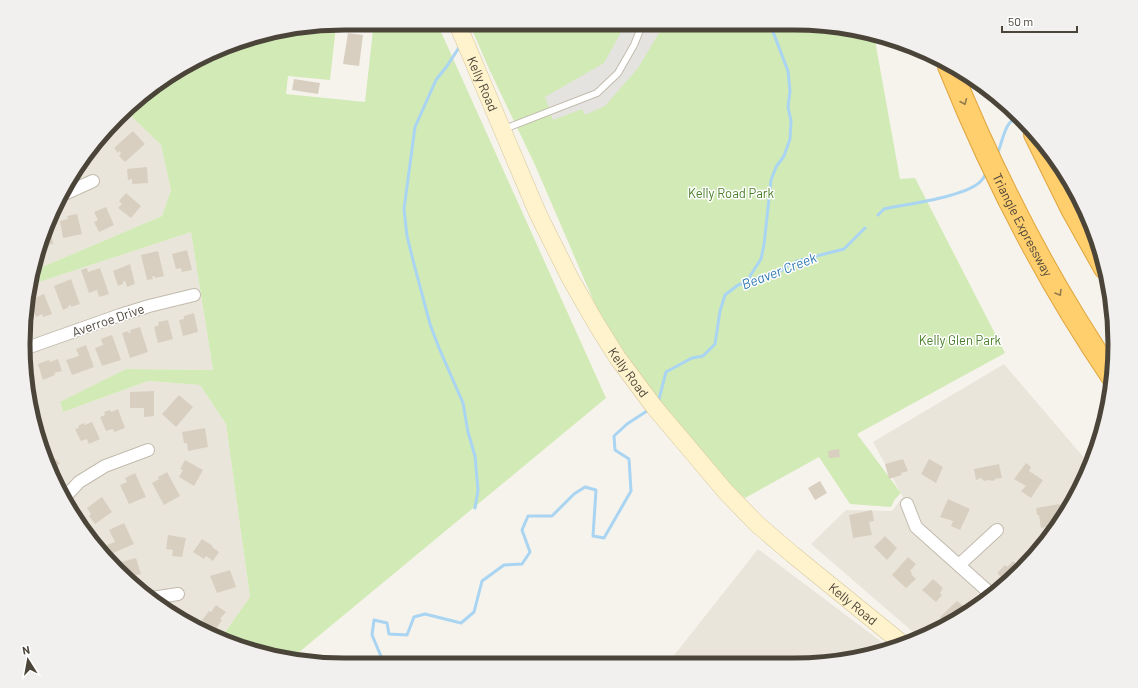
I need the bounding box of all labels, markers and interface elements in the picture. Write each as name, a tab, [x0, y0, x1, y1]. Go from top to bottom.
scale bar	[1002, 8, 1077, 34]
text: 50 m	[1008, 14, 1033, 28]
street label: Kelly Road	[464, 54, 501, 114]
one-way arrow	[959, 98, 967, 105]
street label: Triangle Expressway	[989, 170, 1056, 279]
park label: Kelly Road Park	[688, 185, 775, 201]
water label: Beaver Creek	[739, 248, 819, 293]
one-way arrow	[1054, 289, 1062, 296]
street label: Averroe Drive	[70, 300, 146, 340]
park label: Kelly Glen Park	[919, 332, 1002, 348]
street label: Kelly Road	[605, 344, 652, 400]
street label: Kelly Road	[826, 579, 881, 628]
north arrow	[8, 640, 48, 680]
text: N	[21, 643, 31, 657]

